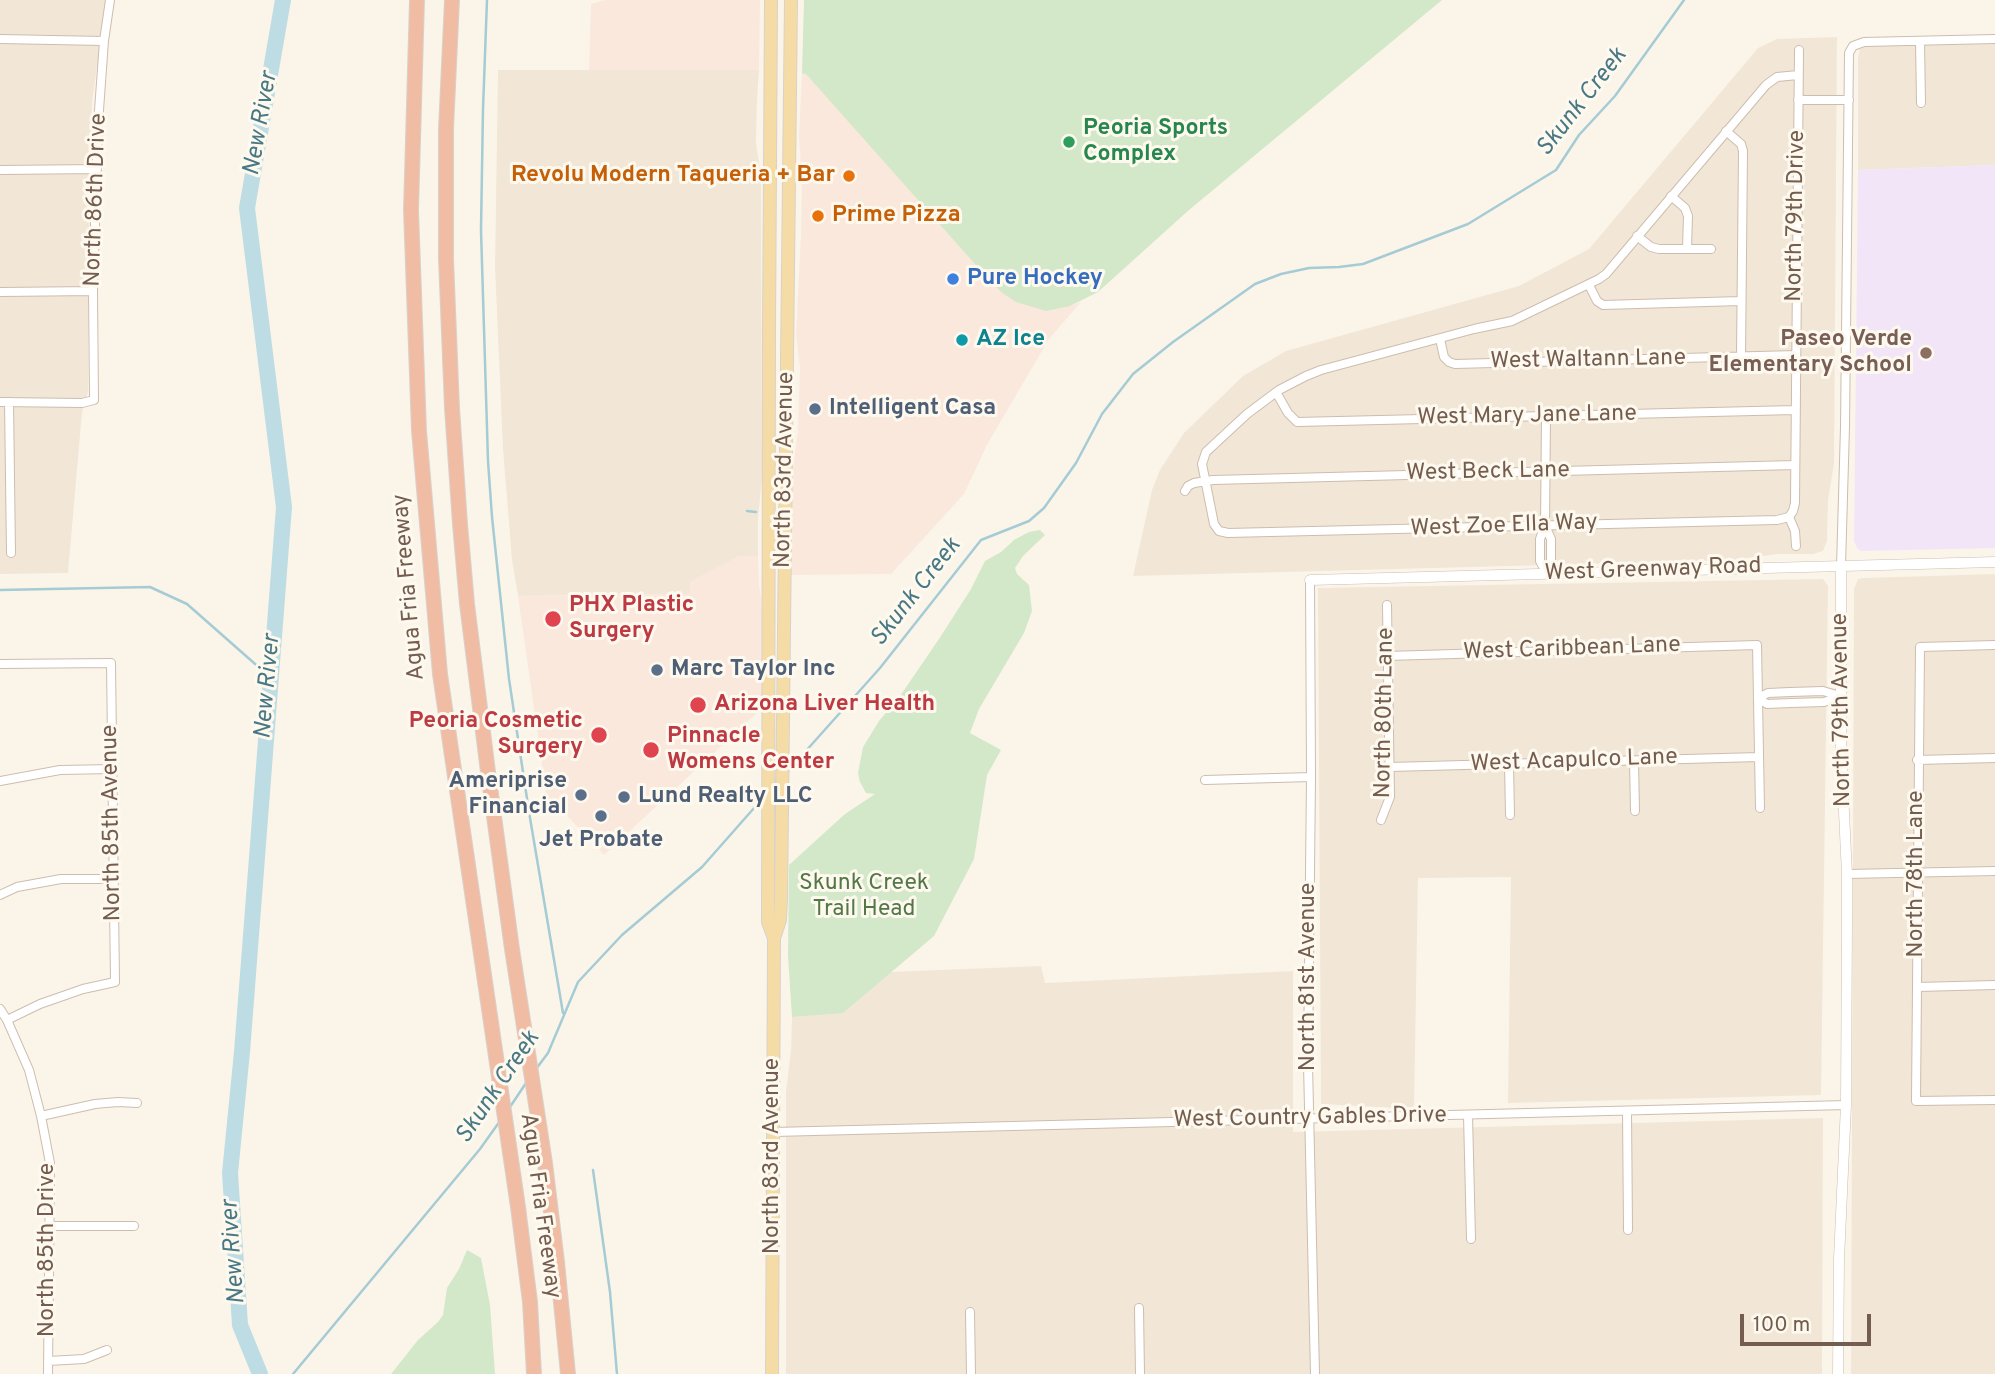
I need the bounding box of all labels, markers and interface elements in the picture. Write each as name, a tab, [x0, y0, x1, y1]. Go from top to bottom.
water label: Skunk Creek	[1532, 43, 1634, 163]
water label: New River	[239, 70, 285, 178]
street label: North 86th Drive	[80, 113, 114, 287]
place label: Peoria Sports Complex	[1083, 115, 1228, 169]
street label: North 79th Drive	[1782, 130, 1812, 302]
marker: Peoria Sports Complex	[1061, 134, 1077, 150]
place label: Revolu Modern Taqueria + Bar	[511, 162, 835, 190]
marker: Revolu Modern Taqueria + Bar	[841, 168, 857, 184]
place label: Prime Pizza	[832, 202, 960, 230]
marker: Prime Pizza	[810, 208, 826, 224]
place label: Pure Hockey	[967, 265, 1103, 293]
marker: Pure Hockey	[945, 271, 961, 287]
place label: AZ Ice	[976, 326, 1045, 354]
place label: Paseo Verde Elementary School	[1708, 326, 1912, 380]
marker: AZ Ice	[954, 332, 970, 348]
street label: West Waltann Lane	[1490, 345, 1686, 377]
marker: Paseo Verde Elementary School	[1918, 345, 1934, 361]
street label: North 83rd Avenue	[770, 372, 802, 568]
place label: Intelligent Casa	[829, 395, 996, 423]
marker: Intelligent Casa	[807, 401, 823, 417]
street label: West Mary Jane Lane	[1417, 401, 1637, 433]
street label: West Beck Lane	[1406, 458, 1570, 488]
street label: Agua Fria Freeway	[388, 493, 432, 681]
street label: West Zoe Ella Way	[1410, 510, 1598, 544]
water label: Skunk Creek	[866, 533, 968, 653]
street label: West Greenway Road	[1544, 553, 1762, 589]
place label: PHX Plastic Surgery	[569, 592, 694, 646]
marker: PHX Plastic Surgery	[543, 609, 563, 629]
street label: North 79th Avenue	[1828, 613, 1858, 807]
street label: North 80th Lane	[1371, 627, 1401, 799]
street label: West Caribbean Lane	[1463, 632, 1681, 668]
water label: New River	[250, 634, 288, 740]
place label: Marc Taylor Inc	[671, 656, 836, 684]
marker: Marc Taylor Inc	[649, 662, 665, 678]
place label: Arizona Liver Health	[714, 691, 935, 719]
marker: Arizona Liver Health	[688, 695, 708, 715]
place label: Peoria Cosmetic Surgery	[409, 708, 583, 762]
place label: Pinnacle Womens Center	[667, 723, 834, 777]
street label: North 85th Avenue	[97, 724, 129, 922]
marker: Peoria Cosmetic Surgery	[589, 725, 609, 745]
marker: Pinnacle Womens Center	[641, 740, 661, 760]
street label: West Acapulco Lane	[1470, 745, 1678, 779]
place label: Ameriprise Financial	[448, 768, 567, 822]
place label: Lund Realty LLC	[638, 783, 813, 811]
marker: Ameriprise Financial	[573, 787, 589, 803]
marker: Lund Realty LLC	[616, 789, 632, 805]
street label: North 78th Lane	[1903, 790, 1931, 958]
marker: Jet Probate	[593, 808, 609, 824]
place label: Jet Probate	[539, 827, 663, 855]
park label: Skunk Creek Trail Head	[799, 870, 929, 924]
street label: North 81st Avenue	[1295, 883, 1323, 1071]
water label: Skunk Creek	[451, 1026, 547, 1150]
street label: North 83rd Avenue	[759, 1058, 787, 1254]
street label: West Country Gables Drive	[1173, 1103, 1447, 1135]
street label: Agua Fria Freeway	[512, 1111, 566, 1301]
street label: North 85th Drive	[34, 1163, 62, 1337]
water label: New River	[217, 1199, 253, 1305]
scale bar	[1743, 1300, 1874, 1344]
text: 100 m	[1753, 1312, 1810, 1339]

